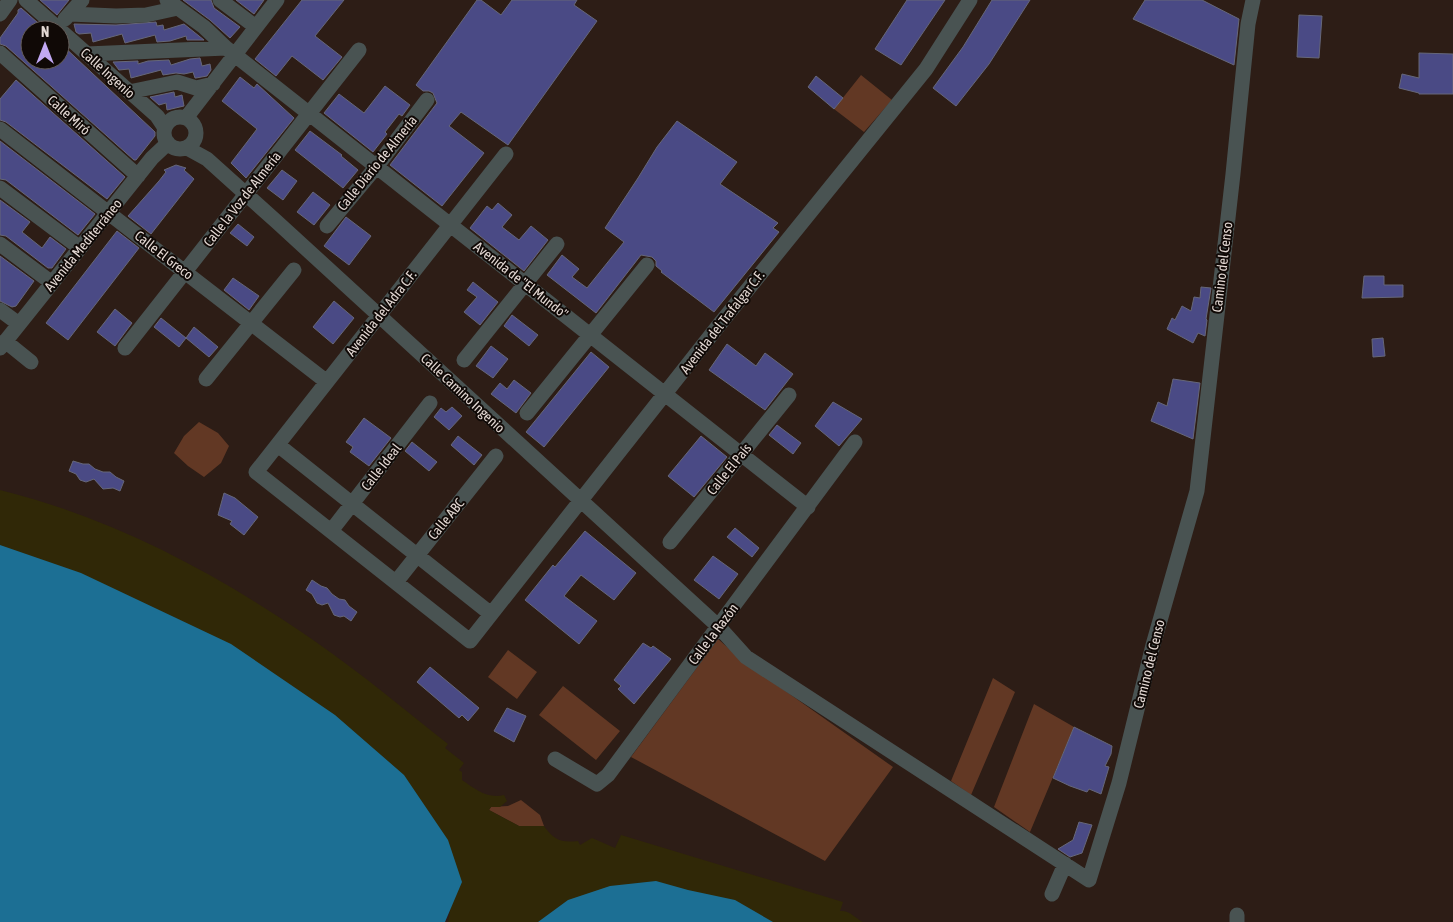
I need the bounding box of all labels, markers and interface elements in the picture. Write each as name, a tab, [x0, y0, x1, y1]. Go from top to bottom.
north arrow	[20, 20, 70, 70]
text: N	[41, 24, 49, 40]
street label: Calle Ingenio	[78, 44, 138, 102]
street label: Calle Miró	[44, 92, 94, 138]
street label: Calle Diario de Almería	[334, 112, 420, 214]
street label: Calle la Voz de Almería	[200, 148, 284, 250]
street label: Avenida Mediterráneo	[41, 196, 125, 294]
street label: Camino del Censo	[1209, 221, 1235, 313]
street label: Calle El Greco	[132, 227, 196, 283]
street label: Avenida de "El Mundo"	[471, 238, 572, 322]
street label: Avenida del Adra C.F.	[343, 267, 419, 359]
street label: Avenida del Trafalgar C.F.	[677, 267, 767, 377]
street label: Calle Camino Ingenio	[418, 350, 508, 436]
street label: Calle Ideal	[358, 440, 404, 494]
street label: Calle El País	[704, 440, 755, 498]
street label: Calle ABC	[425, 495, 468, 543]
street label: Calle la Razón	[685, 600, 741, 668]
street label: Camino del Censo	[1130, 618, 1168, 710]

